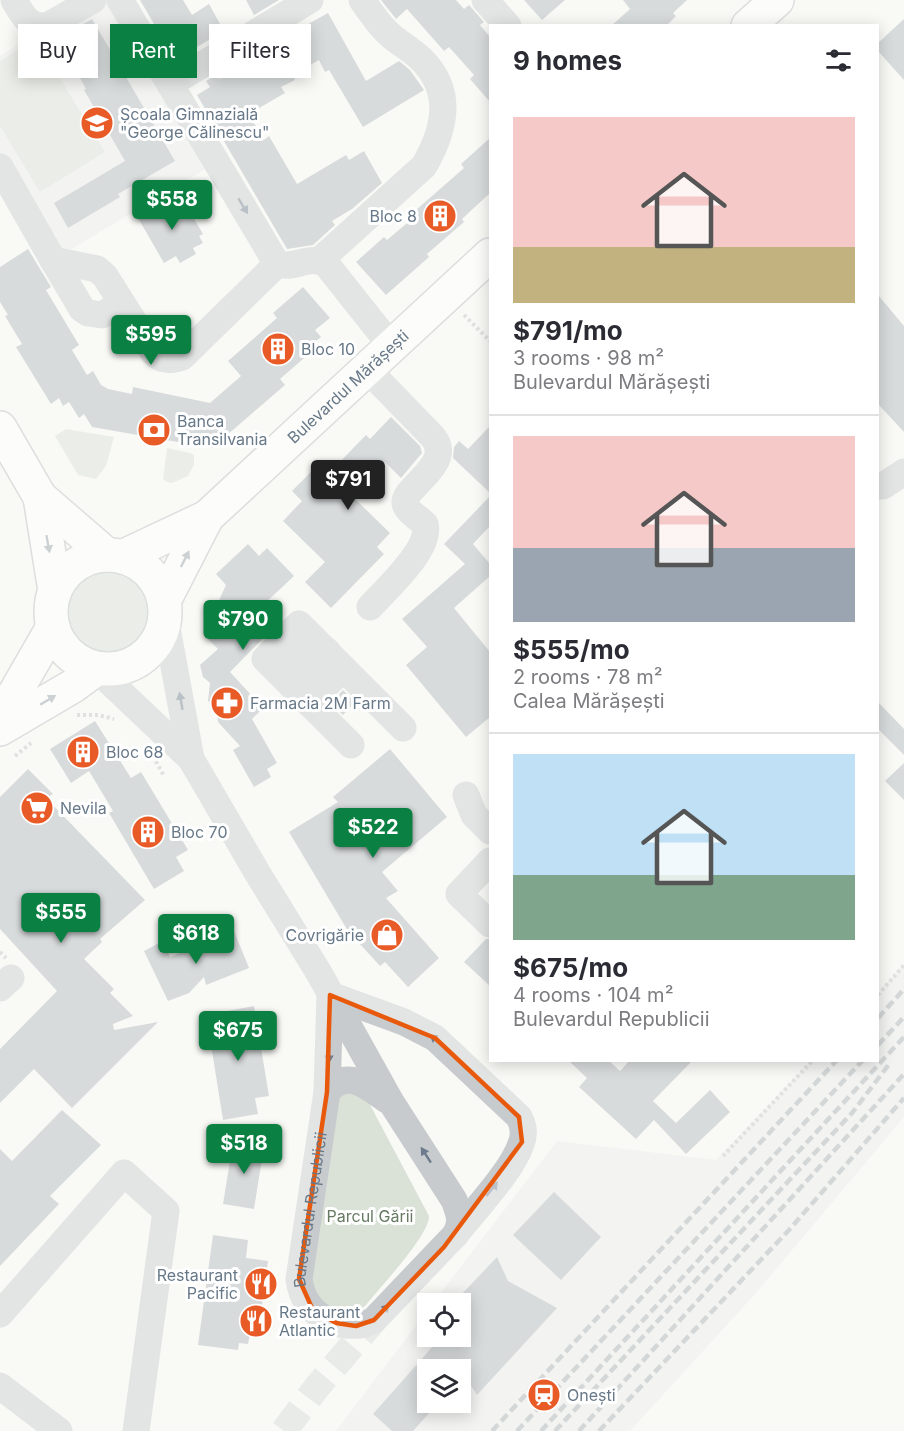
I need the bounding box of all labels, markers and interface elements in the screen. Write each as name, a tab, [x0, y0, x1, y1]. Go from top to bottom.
chip: Buy	[18, 24, 98, 78]
chip: Rent	[110, 24, 197, 78]
chip: Filters	[209, 24, 311, 78]
icon: filters	[822, 44, 855, 77]
text: 9 homes	[513, 45, 622, 76]
place label: Școala Gimnazială "George Călinescu"	[120, 104, 269, 142]
school or university icon: Școala Gimnazială "George Călinescu"	[79, 105, 115, 141]
icon: home	[630, 156, 738, 264]
pin: $558	[136, 180, 208, 231]
text: $558	[146, 187, 198, 211]
one-way arrow	[238, 198, 248, 215]
building icon: Bloc 8	[422, 198, 458, 234]
place label: Bloc 8	[370, 206, 417, 226]
pin: $595	[115, 315, 187, 366]
text: $791/mo	[513, 315, 623, 346]
text: $595	[125, 322, 177, 346]
street label: Bulevardul Mărășești	[283, 326, 413, 448]
building icon: Bloc 10	[260, 331, 296, 367]
place label: Bloc 10	[301, 339, 355, 359]
text: 3 rooms · 98 m²	[513, 346, 664, 370]
text: Bulevardul Mărășești	[513, 370, 710, 394]
place label: Banca Transilvania	[177, 411, 267, 449]
bank icon: Banca Transilvania	[136, 412, 172, 448]
pin: $791	[312, 460, 384, 511]
text: $791	[325, 467, 371, 491]
icon: home	[630, 475, 738, 583]
one-way arrow	[44, 534, 53, 553]
one-way arrow	[181, 551, 190, 568]
pin: $790	[207, 600, 279, 651]
text: $790	[217, 607, 269, 631]
text: $555/mo	[513, 634, 630, 665]
text: 2 rooms · 78 m²	[513, 665, 662, 689]
pharmacy icon: Farmacia 2M Farm	[209, 685, 245, 721]
text: Calea Mărășești	[513, 689, 665, 713]
one-way arrow	[176, 691, 185, 710]
place label: Farmacia 2M Farm	[250, 693, 391, 713]
one-way arrow	[40, 695, 57, 705]
building icon: Bloc 68	[65, 734, 101, 770]
place label: Bloc 68	[106, 742, 163, 762]
supermarket icon: Nevila	[19, 790, 55, 826]
icon: home	[630, 793, 738, 901]
place label: Nevila	[60, 798, 107, 818]
pin: $522	[337, 808, 409, 859]
building icon: Bloc 70	[130, 814, 166, 850]
text: $522	[347, 815, 399, 839]
place label: Bloc 70	[171, 822, 227, 842]
pin: $555	[25, 893, 97, 944]
text: $555	[35, 900, 87, 924]
pin: $618	[160, 914, 232, 965]
shop icon: Covrigărie	[369, 917, 405, 953]
text: $618	[172, 921, 220, 945]
place label: Covrigărie	[286, 925, 364, 945]
text: $675/mo	[513, 952, 628, 983]
text: 4 rooms · 104 m²	[513, 983, 673, 1007]
text: Bulevardul Republicii	[513, 1007, 710, 1031]
pin: $675	[202, 1011, 274, 1062]
text: $675	[213, 1018, 263, 1042]
one-way arrow	[429, 1034, 445, 1046]
one-way arrow	[324, 1044, 334, 1063]
pin: $518	[208, 1124, 280, 1175]
text: $518	[220, 1131, 268, 1155]
street label: Bulevardul Republicii	[289, 1131, 331, 1289]
one-way arrow	[420, 1147, 431, 1163]
one-way arrow	[485, 1181, 497, 1196]
park label: Parcul Gării	[327, 1206, 413, 1226]
place label: Restaurant Pacific	[157, 1265, 238, 1303]
restaurant icon: Restaurant Pacific	[243, 1266, 279, 1302]
map controls	[417, 1293, 471, 1413]
button: locate	[417, 1293, 471, 1347]
place label: Restaurant Atlantic	[279, 1302, 360, 1340]
restaurant icon: Restaurant Atlantic	[238, 1303, 274, 1339]
one-way arrow	[376, 1303, 390, 1318]
button: layers	[417, 1359, 471, 1413]
station icon: Onești	[526, 1377, 562, 1413]
place label: Onești	[567, 1385, 616, 1405]

